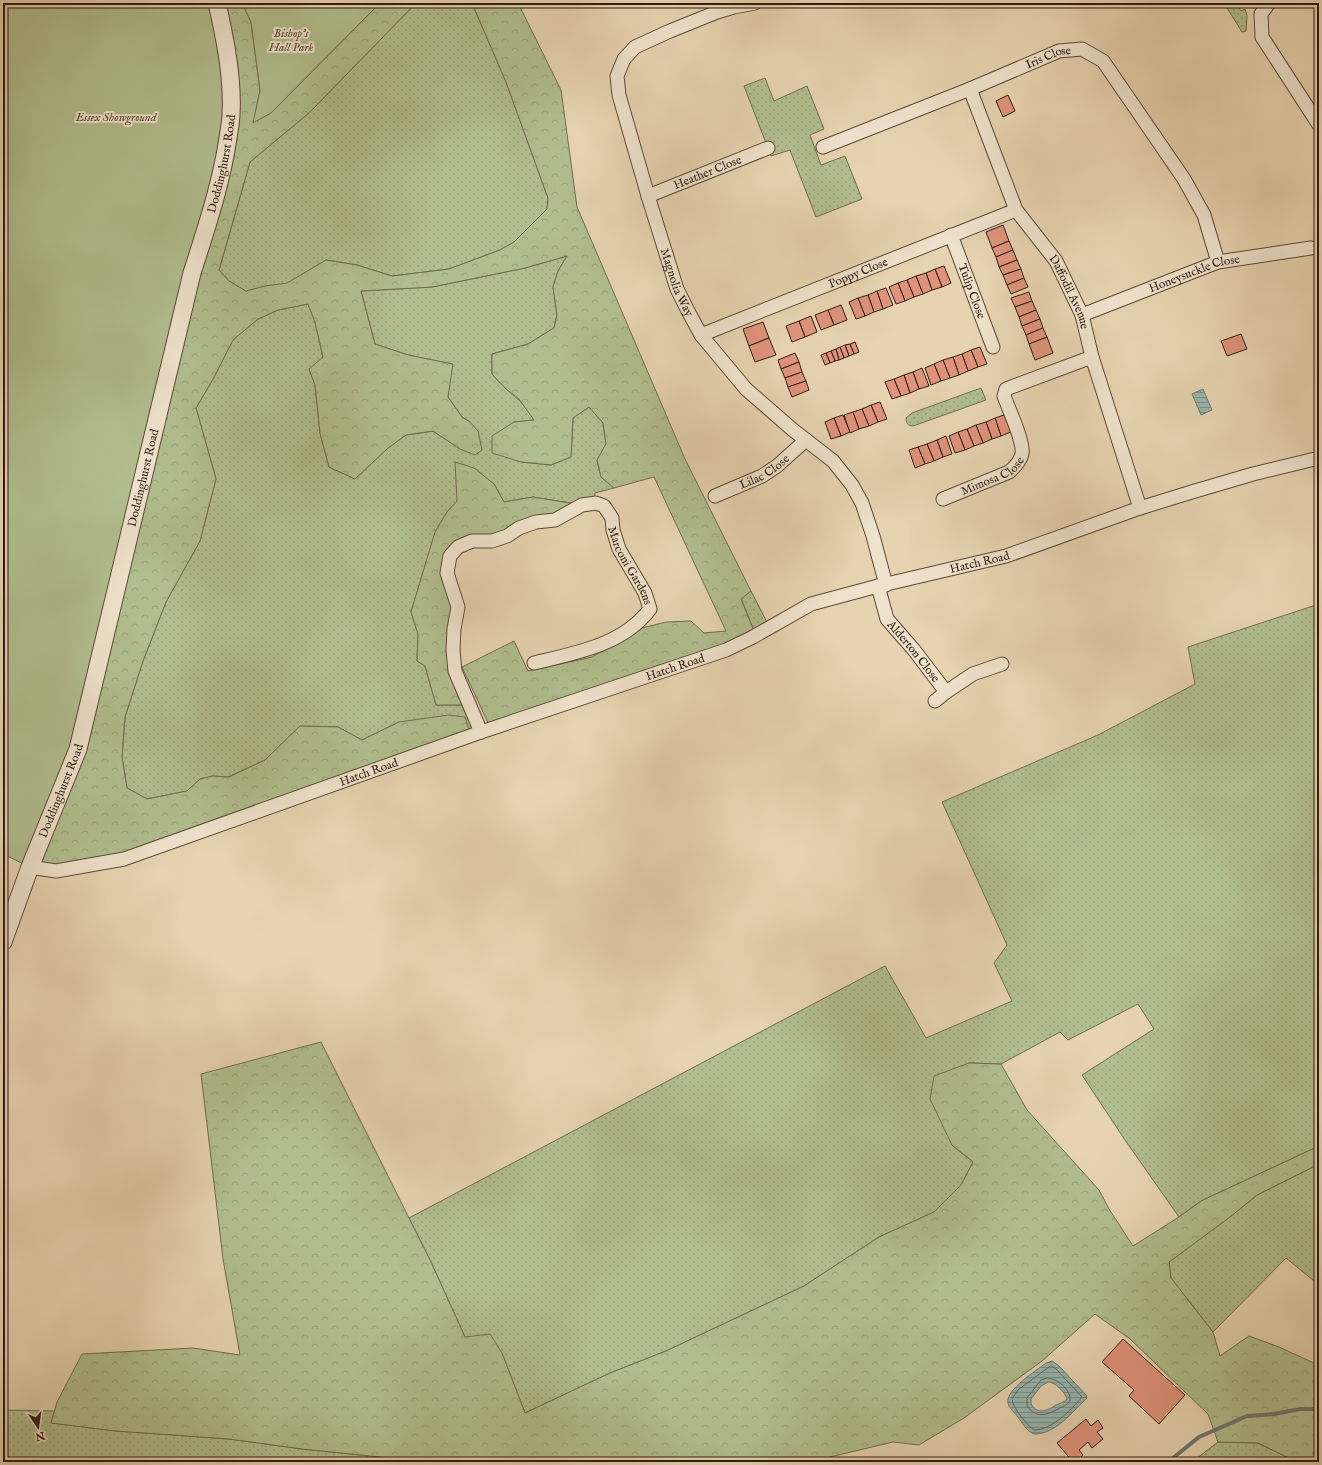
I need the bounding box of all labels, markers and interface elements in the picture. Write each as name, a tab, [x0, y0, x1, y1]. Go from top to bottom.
park label: Bishop's Hall Park	[268, 26, 313, 55]
street label: Iris Close	[1023, 43, 1072, 72]
park label: Essex Showground	[75, 110, 158, 126]
street label: Doddinghurst Road	[204, 113, 239, 215]
street label: Heather Close	[671, 152, 744, 193]
street label: Magnolia Way	[657, 246, 696, 319]
street label: Daffodil Avenue	[1046, 251, 1092, 331]
street label: Honeysuckle Close	[1147, 252, 1241, 296]
street label: Poppy Close	[826, 254, 891, 292]
street label: Tulip Close	[954, 262, 989, 321]
street label: Doddinghurst Road	[124, 427, 163, 528]
street label: Lilac Close	[737, 451, 793, 493]
street label: Mimosa Close	[959, 454, 1028, 499]
street label: Marconi Gardens	[604, 524, 655, 607]
street label: Hatch Road	[948, 548, 1012, 577]
street label: Alderton Close	[883, 617, 943, 686]
street label: Hatch Road	[644, 651, 707, 684]
street label: Doddinghurst Road	[36, 742, 87, 840]
street label: Hatch Road	[338, 755, 401, 790]
north arrow	[18, 1407, 58, 1447]
text: N	[33, 1428, 47, 1444]

